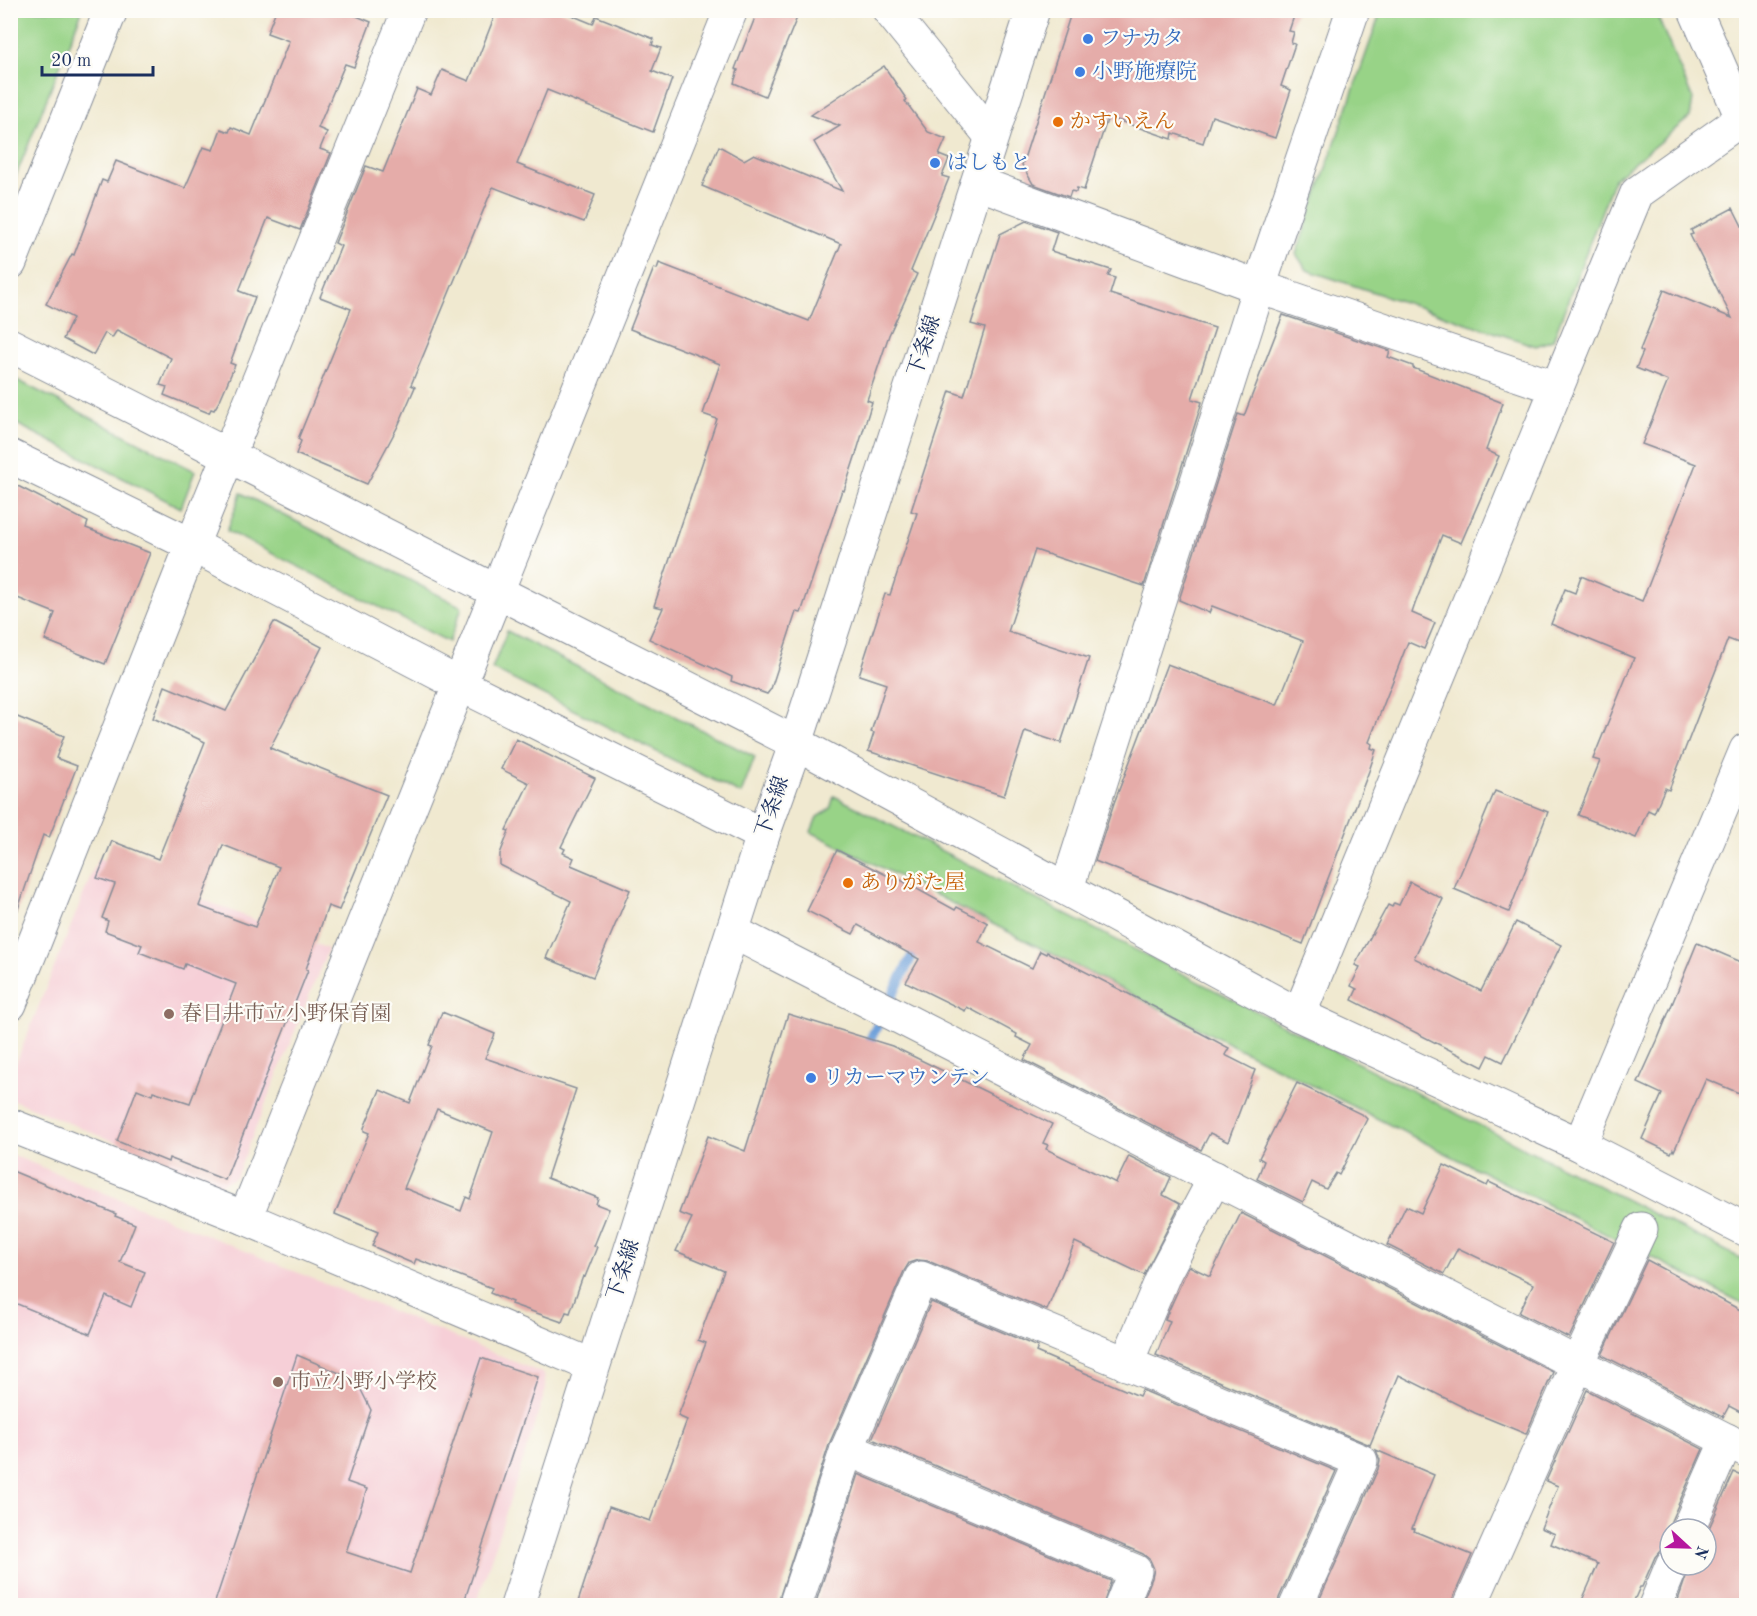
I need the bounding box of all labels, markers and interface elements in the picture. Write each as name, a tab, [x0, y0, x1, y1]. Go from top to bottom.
place label: フナカタ	[1100, 28, 1184, 50]
marker: フナカタ	[1081, 32, 1095, 46]
scale bar	[42, 39, 153, 77]
text: 20 m	[51, 52, 91, 70]
place label: 小野施療院	[1092, 60, 1197, 83]
marker: 小野施療院	[1073, 65, 1087, 79]
place label: かすいえん	[1070, 111, 1175, 133]
marker: かすいえん	[1051, 115, 1065, 129]
place label: はしもと	[947, 152, 1031, 174]
marker: はしもと	[928, 156, 942, 170]
street label: 下条線	[903, 312, 945, 379]
street label: 下条線	[751, 773, 793, 840]
place label: ありがた屋	[860, 871, 965, 894]
marker: ありがた屋	[841, 876, 855, 890]
place label: 春日井市立小野保育園	[181, 1002, 391, 1025]
marker: 春日井市立小野保育園	[162, 1007, 176, 1021]
place label: リカーマウンテン	[823, 1067, 990, 1089]
marker: リカーマウンテン	[804, 1071, 818, 1085]
street label: 下条線	[602, 1236, 644, 1303]
place label: 市立小野小学校	[290, 1370, 437, 1393]
marker: 市立小野小学校	[271, 1375, 285, 1389]
north arrow	[1658, 1517, 1718, 1577]
text: N	[1690, 1543, 1710, 1561]

